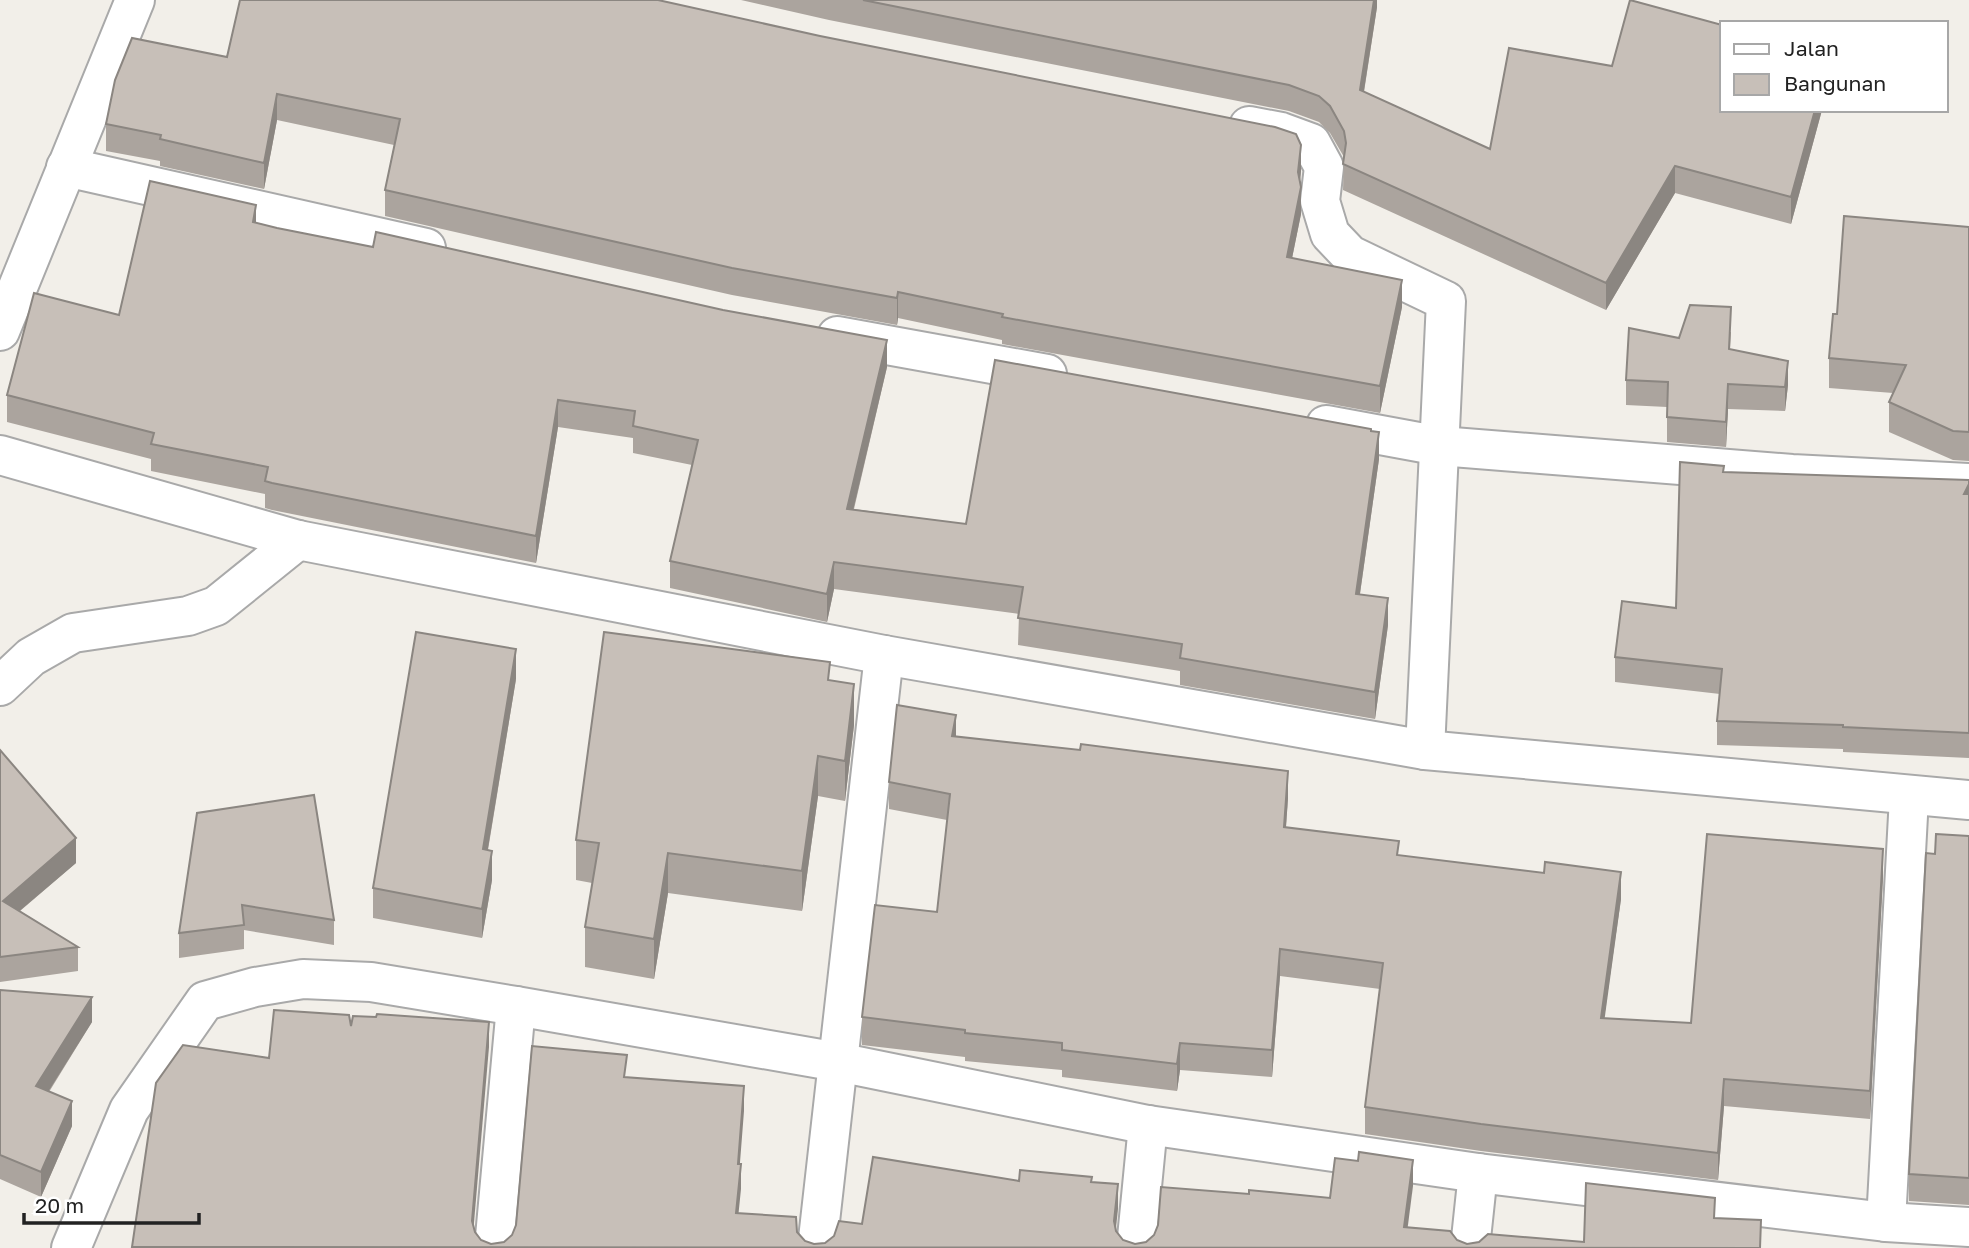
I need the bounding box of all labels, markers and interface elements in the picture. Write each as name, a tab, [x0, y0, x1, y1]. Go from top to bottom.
legend	[1720, 21, 1948, 112]
text: Jalan	[1784, 35, 1839, 61]
text: Bangunan	[1784, 70, 1886, 96]
scale bar	[24, 1182, 200, 1226]
text: 20 m	[35, 1192, 84, 1218]

